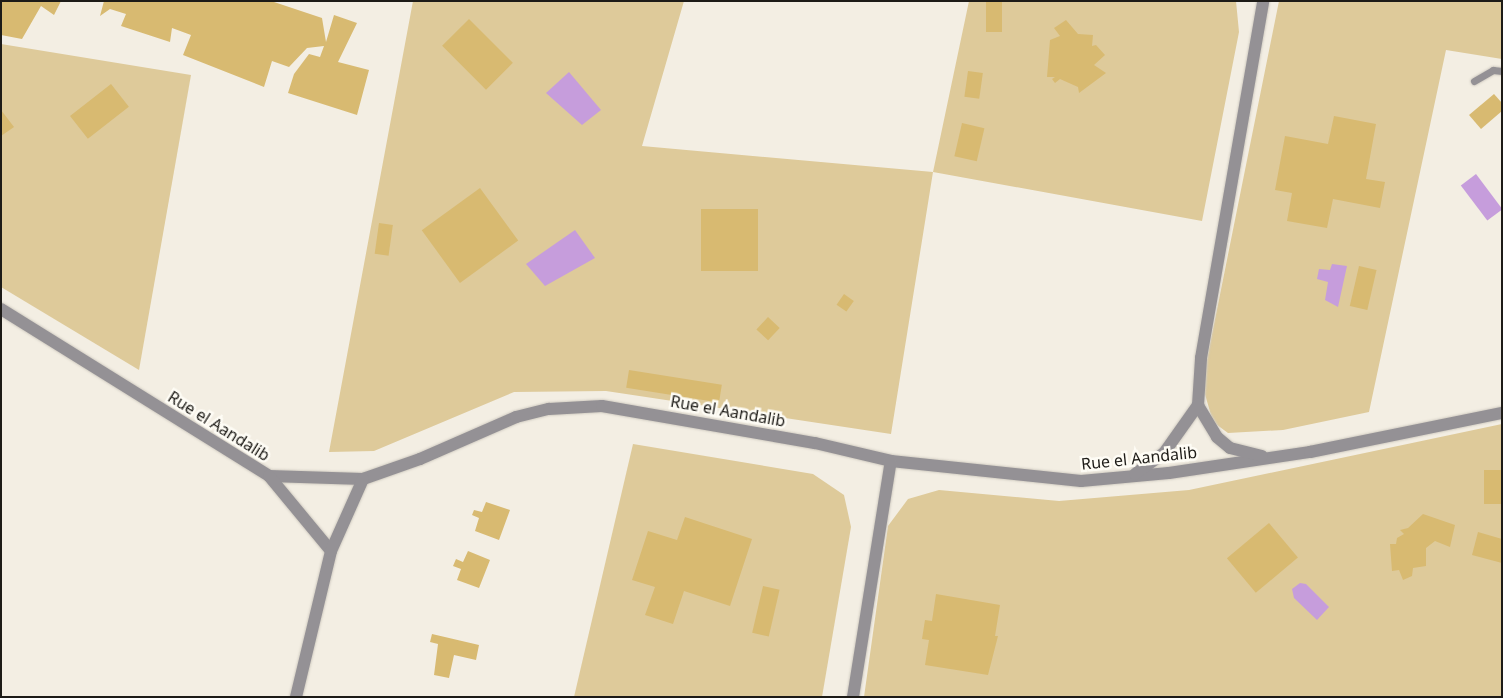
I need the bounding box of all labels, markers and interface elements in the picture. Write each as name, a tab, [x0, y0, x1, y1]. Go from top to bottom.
street label: Rue el Aandalib	[165, 387, 273, 465]
street label: Rue el Aandalib	[669, 391, 787, 431]
street label: Rue el Aandalib	[1080, 442, 1198, 474]

